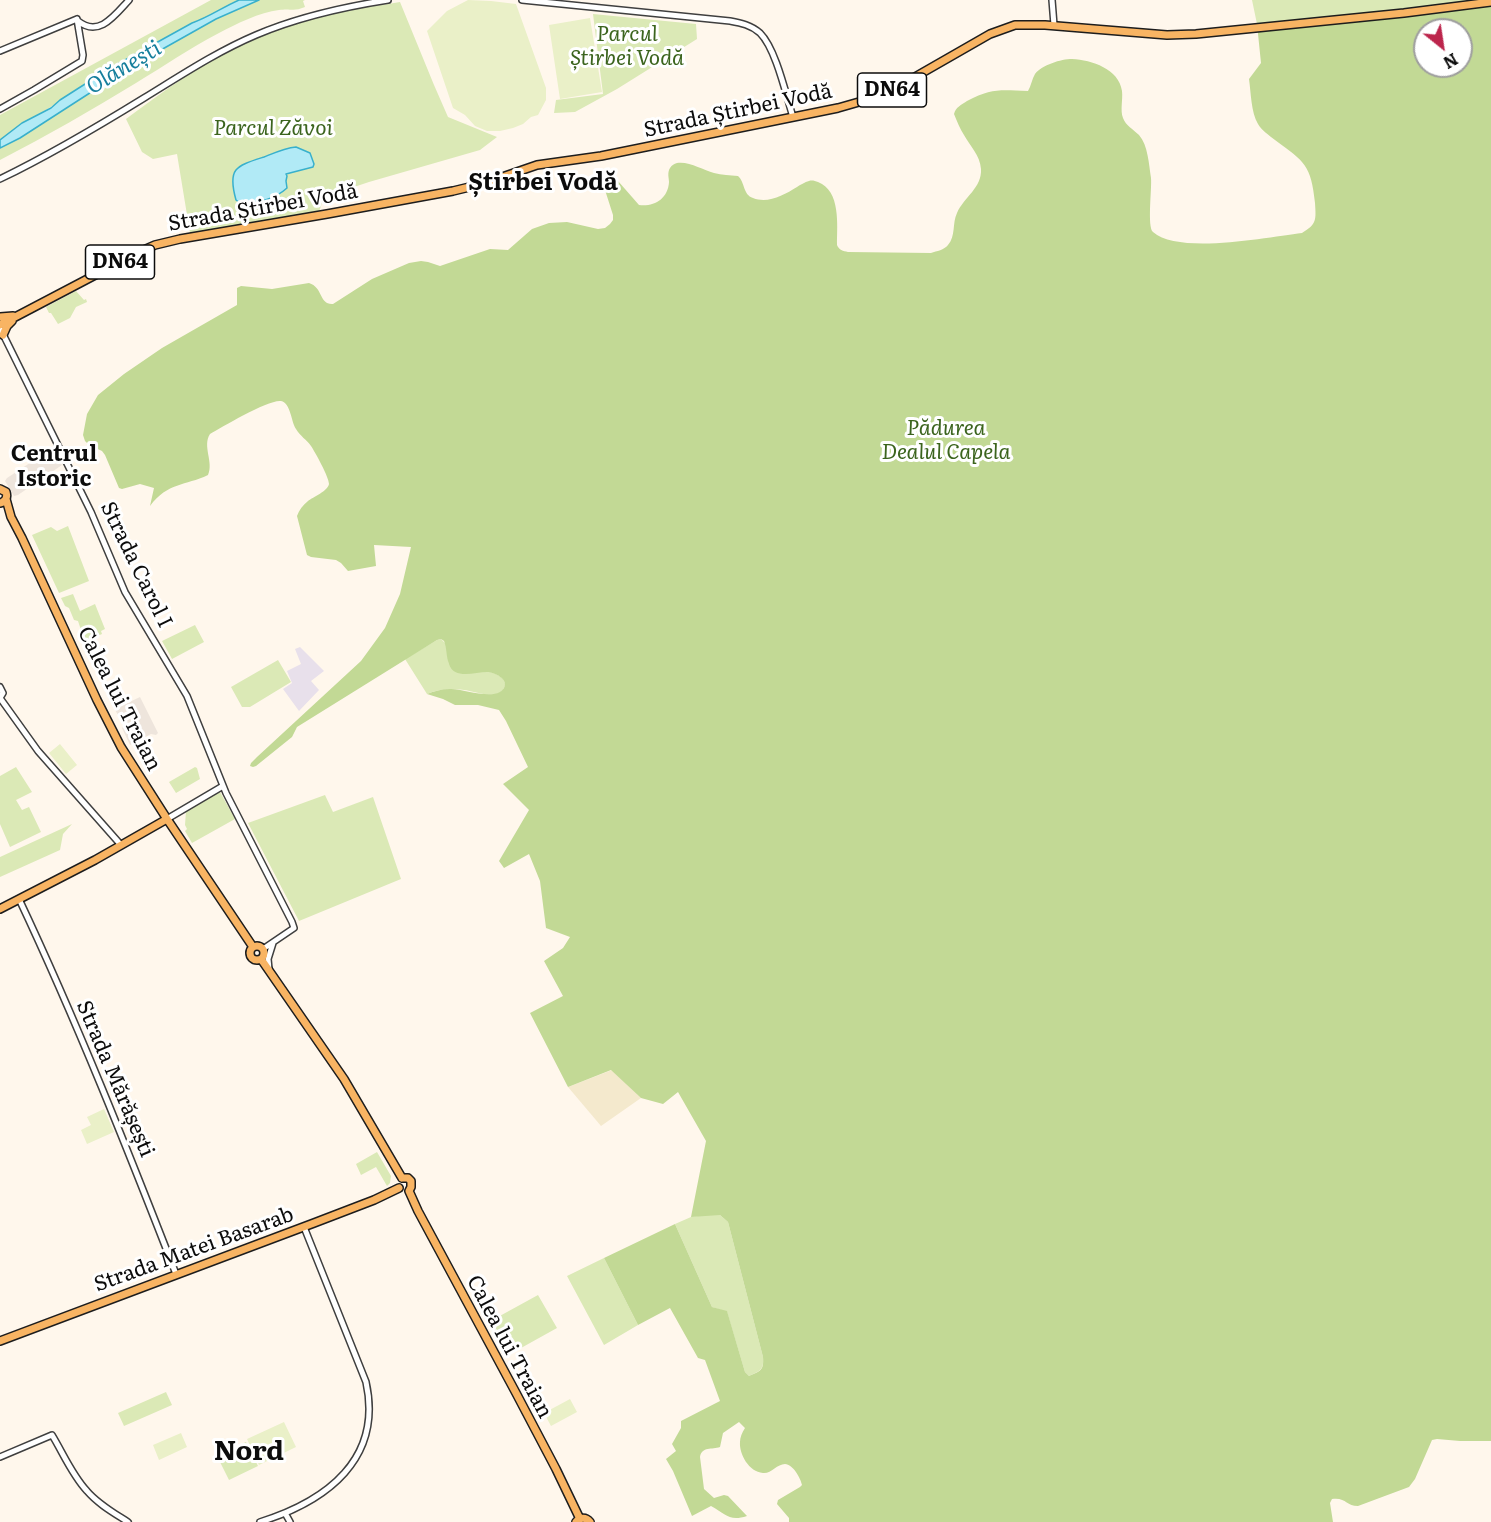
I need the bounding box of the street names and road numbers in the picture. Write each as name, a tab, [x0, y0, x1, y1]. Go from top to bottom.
road number: DN64	[858, 73, 926, 107]
street label: Strada Știrbei Vodă	[641, 79, 835, 143]
street label: Strada Știrbei Vodă	[166, 179, 360, 237]
road number: DN64	[86, 245, 154, 279]
street label: Strada Carol I	[95, 498, 177, 632]
street label: Calea lui Traian	[72, 623, 166, 775]
street label: Strada Mărășești	[71, 997, 159, 1161]
street label: Strada Matei Basarab	[91, 1202, 297, 1298]
street label: Calea lui Traian	[461, 1271, 557, 1423]

